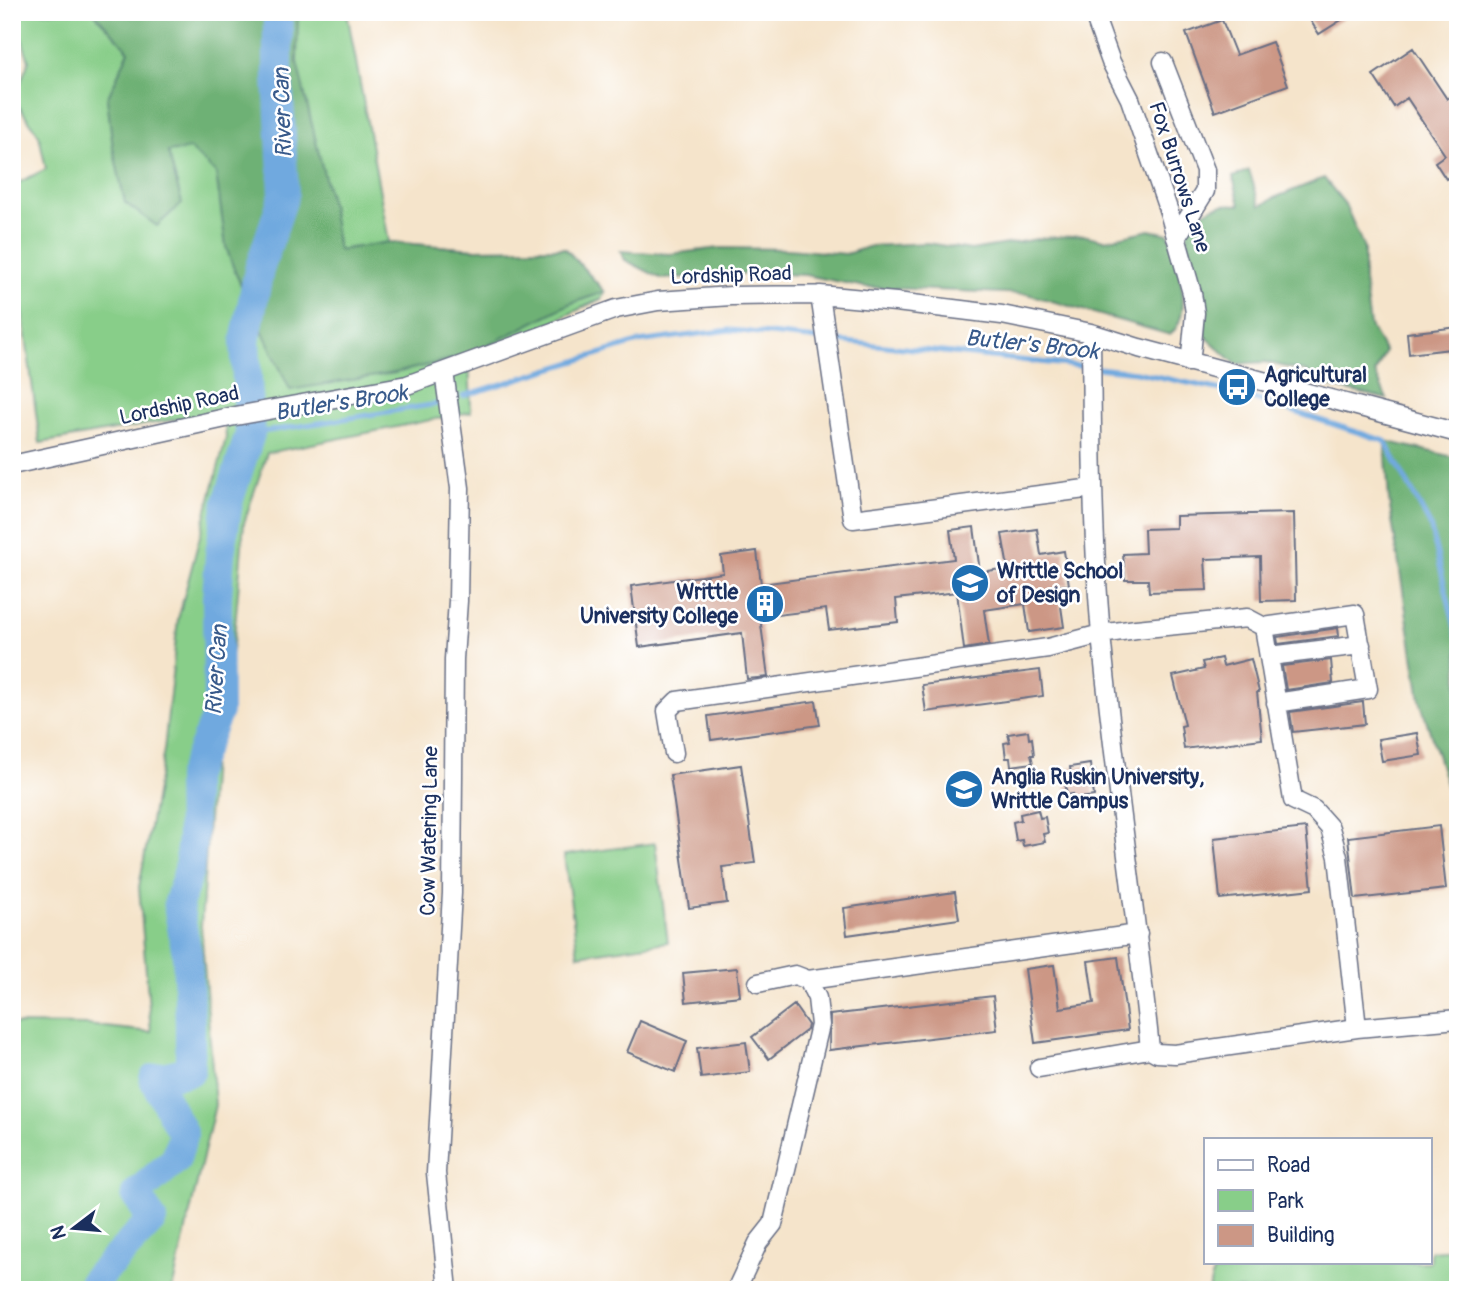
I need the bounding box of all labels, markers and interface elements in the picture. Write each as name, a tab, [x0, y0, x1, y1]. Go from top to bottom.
water label: River Can	[266, 66, 299, 159]
street label: Fox Burrows Lane	[1142, 98, 1217, 257]
street label: Lordship Road	[670, 260, 792, 291]
water label: Butler's Brook	[964, 323, 1102, 366]
place label: Agricultural College	[1264, 362, 1367, 413]
bus stop icon: Agricultural College	[1216, 366, 1258, 408]
water label: Butler's Brook	[273, 377, 412, 427]
street label: Lordship Road	[117, 380, 241, 431]
place label: Writtle School of Design	[996, 558, 1123, 609]
school or university icon: Writtle School of Design	[949, 562, 991, 604]
place label: Writtle University College	[580, 579, 739, 630]
building icon: Writtle University College	[744, 583, 786, 625]
water label: River Can	[199, 623, 234, 716]
street label: Cow Watering Lane	[415, 745, 444, 916]
place label: Anglia Ruskin University, Writtle Campus	[991, 764, 1204, 815]
school or university icon: Anglia Ruskin University, Writtle Campus	[943, 768, 985, 810]
legend	[1204, 1138, 1432, 1264]
text: Road	[1267, 1152, 1311, 1179]
text: Park	[1267, 1188, 1304, 1215]
north arrow	[38, 1194, 108, 1264]
text: Building	[1267, 1222, 1334, 1249]
text: N	[45, 1223, 72, 1242]

